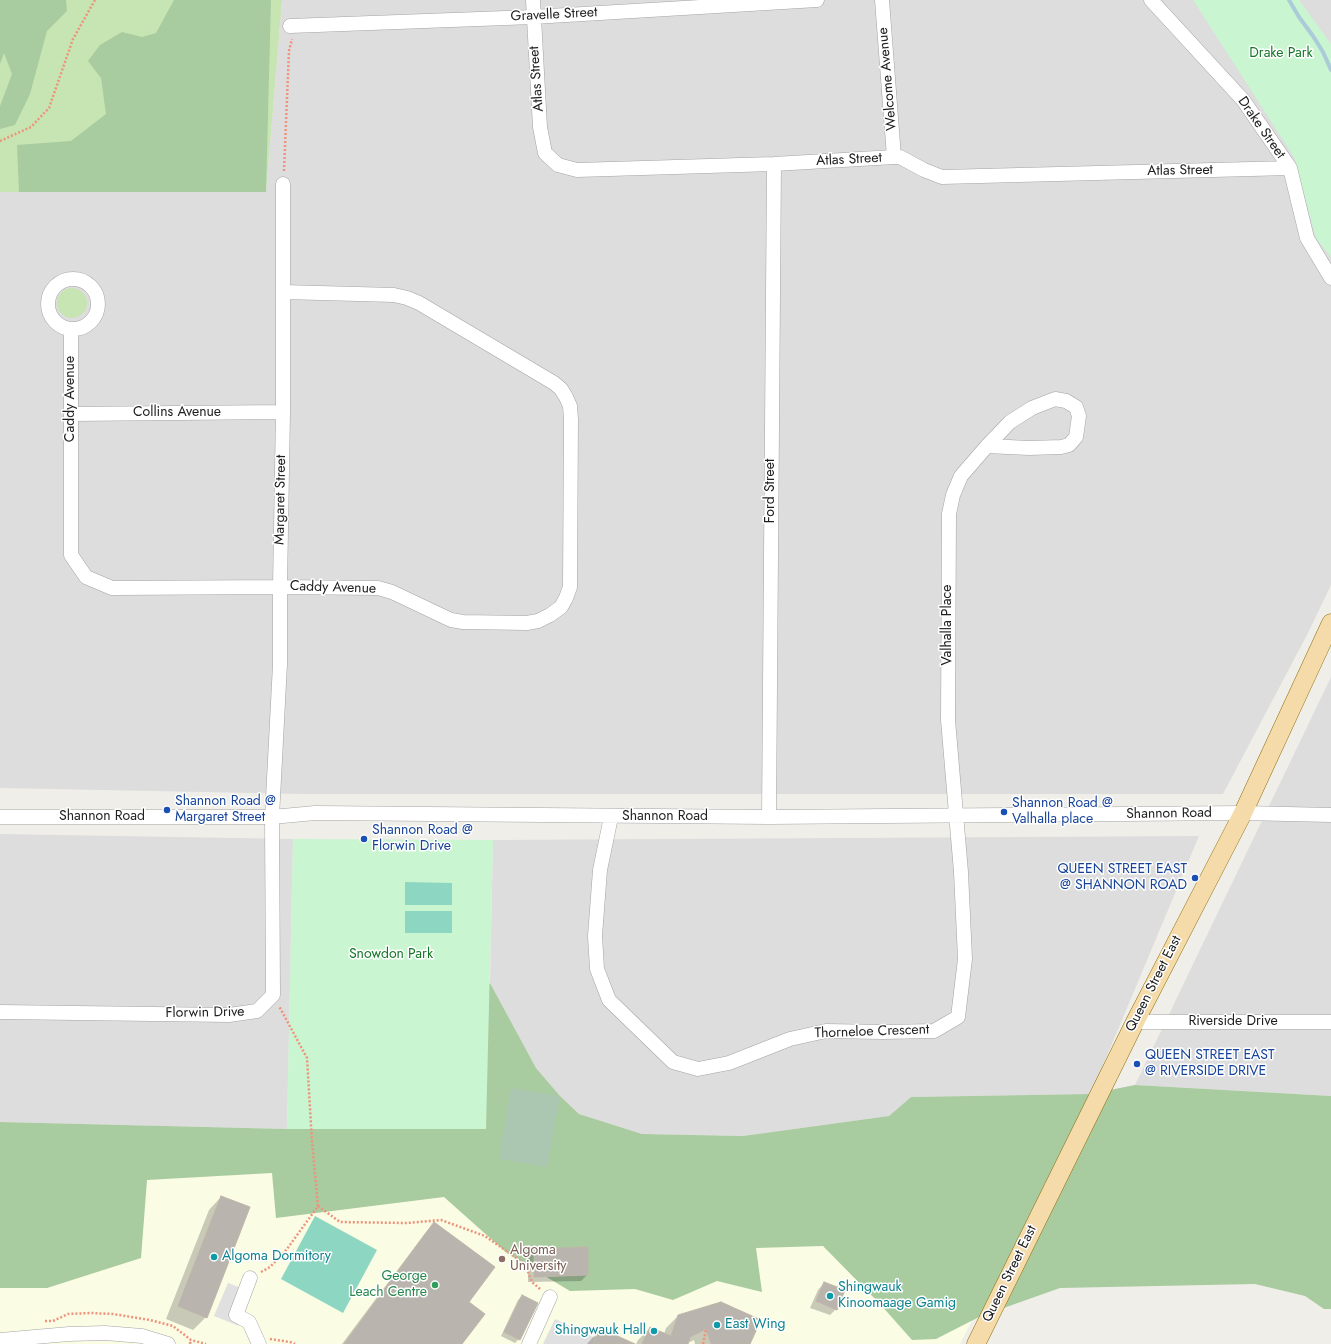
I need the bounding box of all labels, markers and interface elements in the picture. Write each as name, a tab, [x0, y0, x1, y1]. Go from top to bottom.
street label: Gravelle Street	[510, 4, 598, 26]
street label: Welcome Avenue	[875, 27, 901, 131]
street label: Atlas Street	[526, 46, 548, 112]
park label: Drake Park	[1249, 46, 1313, 62]
street label: Drake Street	[1234, 94, 1288, 162]
street label: Atlas Street	[816, 150, 882, 170]
street label: Atlas Street	[1147, 162, 1213, 180]
street label: Caddy Avenue	[63, 356, 79, 442]
street label: Collins Avenue	[133, 405, 221, 421]
street label: Margaret Street	[272, 455, 290, 545]
street label: Ford Street	[763, 459, 779, 523]
street label: Caddy Avenue	[290, 578, 376, 598]
street label: Valhalla Place	[940, 585, 956, 665]
place label: Shannon Road @ Margaret Street	[175, 794, 276, 826]
place label: Shannon Road @ Valhalla place	[1012, 796, 1113, 828]
marker: Shannon Road @ Margaret Street	[162, 805, 172, 815]
street label: Shannon Road	[1126, 805, 1212, 823]
marker: Shannon Road @ Valhalla place	[999, 807, 1009, 817]
street label: Shannon Road	[59, 809, 145, 825]
street label: Shannon Road	[622, 809, 708, 825]
place label: Shannon Road @ Florwin Drive	[372, 823, 473, 856]
marker: Shannon Road @ Florwin Drive	[359, 834, 369, 844]
place label: QUEEN STREET EAST @ SHANNON ROAD	[1057, 862, 1187, 894]
marker: QUEEN STREET EAST @ SHANNON ROAD	[1190, 873, 1200, 883]
street label: Queen Street East	[1123, 933, 1185, 1035]
park label: Snowdon Park	[349, 947, 433, 963]
street label: Florwin Drive	[165, 1004, 245, 1022]
street label: Riverside Drive	[1188, 1014, 1278, 1030]
street label: Thorneloe Crescent	[814, 1022, 930, 1042]
place label: QUEEN STREET EAST @ RIVERSIDE DRIVE	[1145, 1048, 1275, 1080]
marker: QUEEN STREET EAST @ RIVERSIDE DRIVE	[1132, 1059, 1142, 1069]
street label: Queen Street East	[979, 1223, 1041, 1325]
place label: Algoma University	[510, 1243, 567, 1276]
place label: Algoma Dormitory	[222, 1249, 331, 1265]
marker: Algoma Dormitory	[209, 1252, 219, 1262]
marker: Algoma University	[497, 1254, 507, 1264]
place label: George Leach Centre	[349, 1269, 427, 1302]
marker: George Leach Centre	[430, 1280, 440, 1290]
place label: Shingwauk Kinoomaage Gamig	[838, 1280, 956, 1312]
marker: Shingwauk Kinoomaage Gamig	[825, 1291, 835, 1301]
place label: East Wing	[725, 1317, 785, 1333]
marker: East Wing	[712, 1320, 722, 1330]
place label: Shingwauk Hall	[555, 1323, 646, 1339]
marker: Shingwauk Hall	[649, 1326, 659, 1336]

